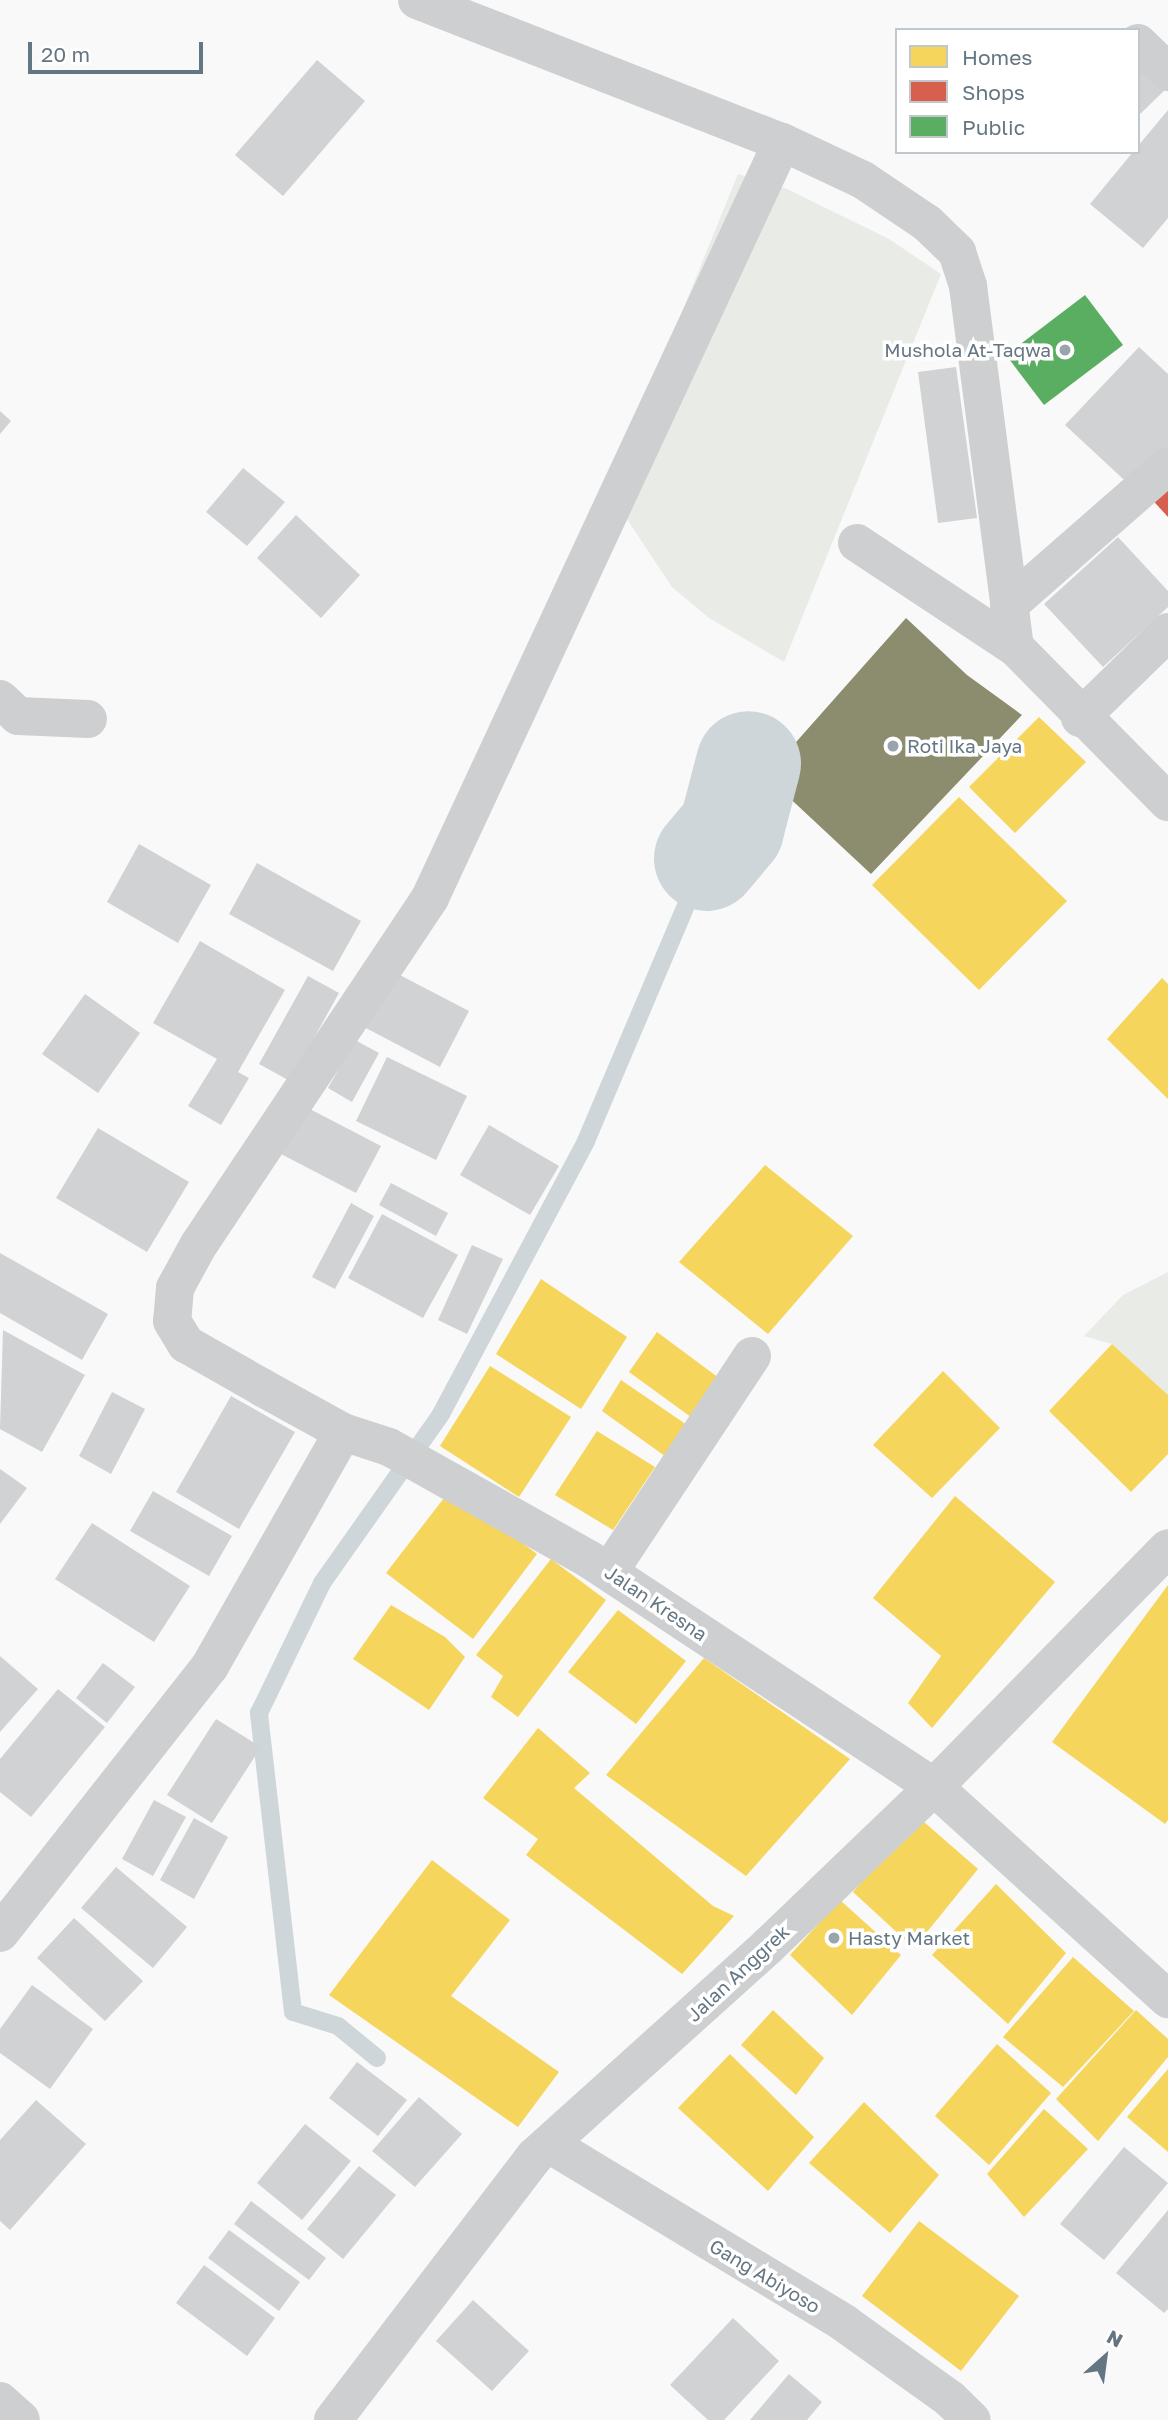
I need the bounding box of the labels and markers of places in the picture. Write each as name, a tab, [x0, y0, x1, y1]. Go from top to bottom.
place label: Mushola At-Taqwa	[884, 339, 1051, 361]
marker: Mushola At-Taqwa	[1057, 342, 1073, 358]
place label: Roti Ika Jaya	[907, 735, 1022, 757]
marker: Roti Ika Jaya	[885, 738, 901, 754]
place label: Hasty Market	[848, 1927, 970, 1949]
marker: Hasty Market	[826, 1930, 842, 1946]

